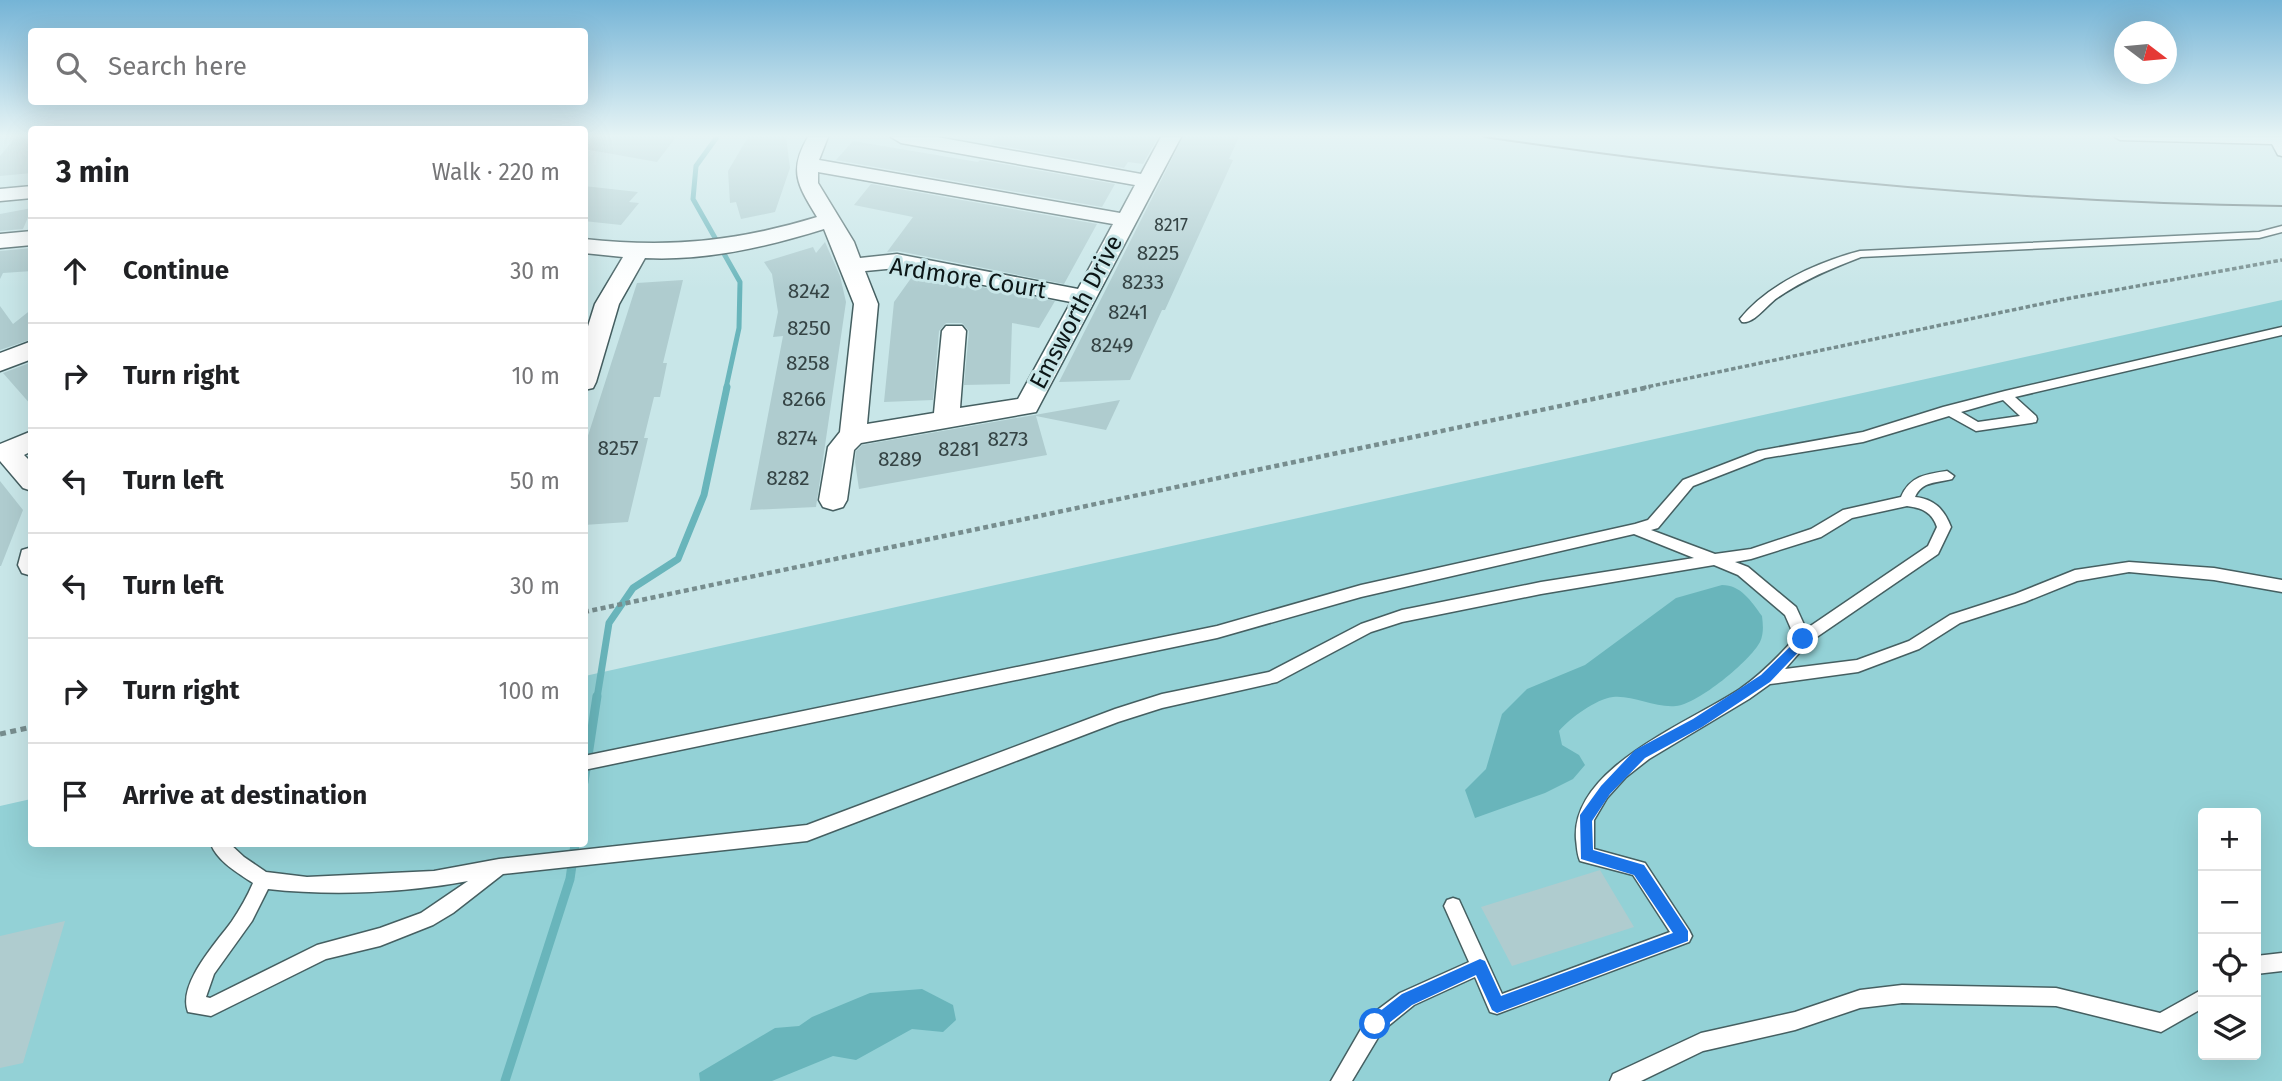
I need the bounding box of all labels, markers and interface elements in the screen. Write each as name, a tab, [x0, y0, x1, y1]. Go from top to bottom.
north arrow	[2114, 21, 2177, 84]
search box	[28, 28, 588, 105]
icon: search	[52, 48, 90, 86]
text: Search here	[108, 51, 247, 82]
text: 3 min	[56, 154, 130, 190]
text: Walk · 220 m	[432, 158, 560, 186]
house number: 8217	[1154, 214, 1188, 236]
street label: Emsworth Drive	[1024, 230, 1128, 394]
house number: 8225	[1137, 240, 1179, 266]
icon: ahead	[56, 252, 94, 290]
street label: Ardmore Court	[888, 252, 1049, 304]
text: Continue	[123, 255, 229, 286]
text: 30 m	[510, 257, 560, 285]
house number: 8233	[1122, 269, 1164, 295]
house number: 8242	[788, 278, 830, 304]
house number: 8241	[1108, 299, 1148, 325]
house number: 8250	[787, 315, 831, 341]
house number: 8249	[1091, 332, 1133, 358]
house number: 8258	[786, 350, 830, 376]
icon: right	[56, 357, 94, 395]
text: Turn right	[123, 360, 240, 391]
text: 10 m	[511, 362, 560, 390]
house number: 8266	[782, 386, 826, 412]
house number: 8274	[776, 425, 818, 451]
house number: 8273	[987, 426, 1029, 452]
house number: 8257	[597, 435, 639, 461]
house number: 8281	[938, 436, 980, 462]
house number: 8289	[878, 446, 922, 472]
icon: left	[56, 462, 94, 500]
text: Turn left	[123, 465, 224, 496]
house number: 8282	[766, 465, 810, 491]
text: 50 m	[510, 467, 560, 495]
icon: left	[56, 567, 94, 605]
text: Turn left	[123, 570, 224, 601]
text: 30 m	[510, 572, 560, 600]
route end	[1787, 623, 1818, 654]
icon: right	[56, 672, 94, 710]
text: Turn right	[123, 675, 240, 706]
text: 100 m	[499, 677, 560, 705]
icon: arrive	[56, 777, 94, 815]
text: Arrive at destination	[123, 780, 367, 811]
map controls	[2198, 808, 2261, 1060]
button: +	[2198, 808, 2261, 871]
button: −	[2198, 871, 2261, 934]
button: locate	[2198, 934, 2261, 997]
button: layers	[2198, 997, 2261, 1060]
route start	[1359, 1008, 1390, 1039]

